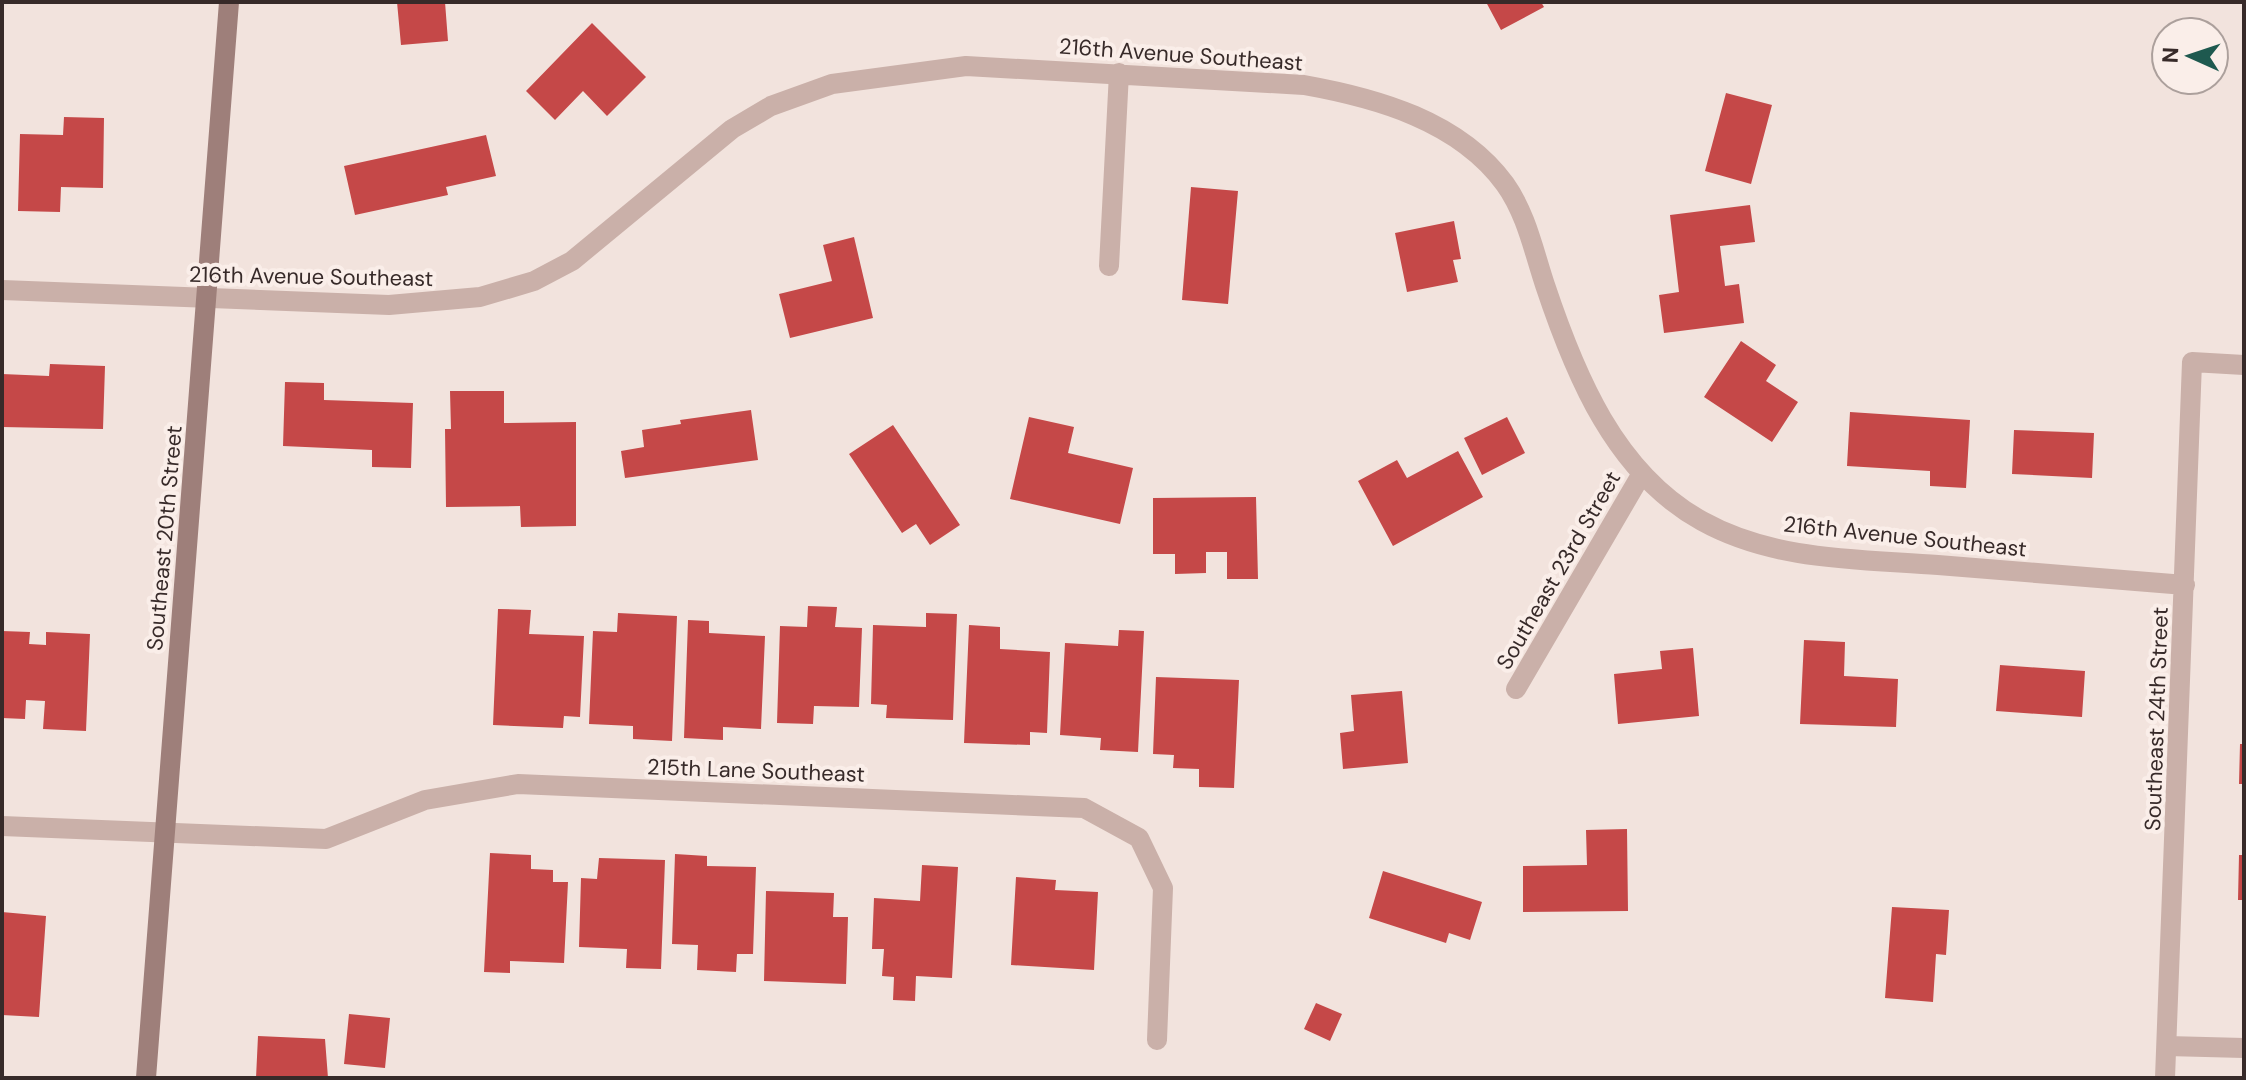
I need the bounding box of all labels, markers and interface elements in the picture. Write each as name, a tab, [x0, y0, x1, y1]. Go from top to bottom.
north arrow	[2150, 16, 2230, 96]
street label: 216th Avenue Southeast	[1058, 32, 1304, 77]
text: N	[2156, 46, 2185, 64]
street label: 216th Avenue Southeast	[189, 260, 433, 293]
street label: Southeast 20th Street	[140, 424, 189, 652]
street label: Southeast 23rd Street	[1490, 466, 1627, 675]
street label: 216th Avenue Southeast	[1782, 509, 2028, 564]
street label: Southeast 24th Street	[2138, 606, 2175, 832]
street label: 215th Lane Southeast	[647, 752, 865, 789]

